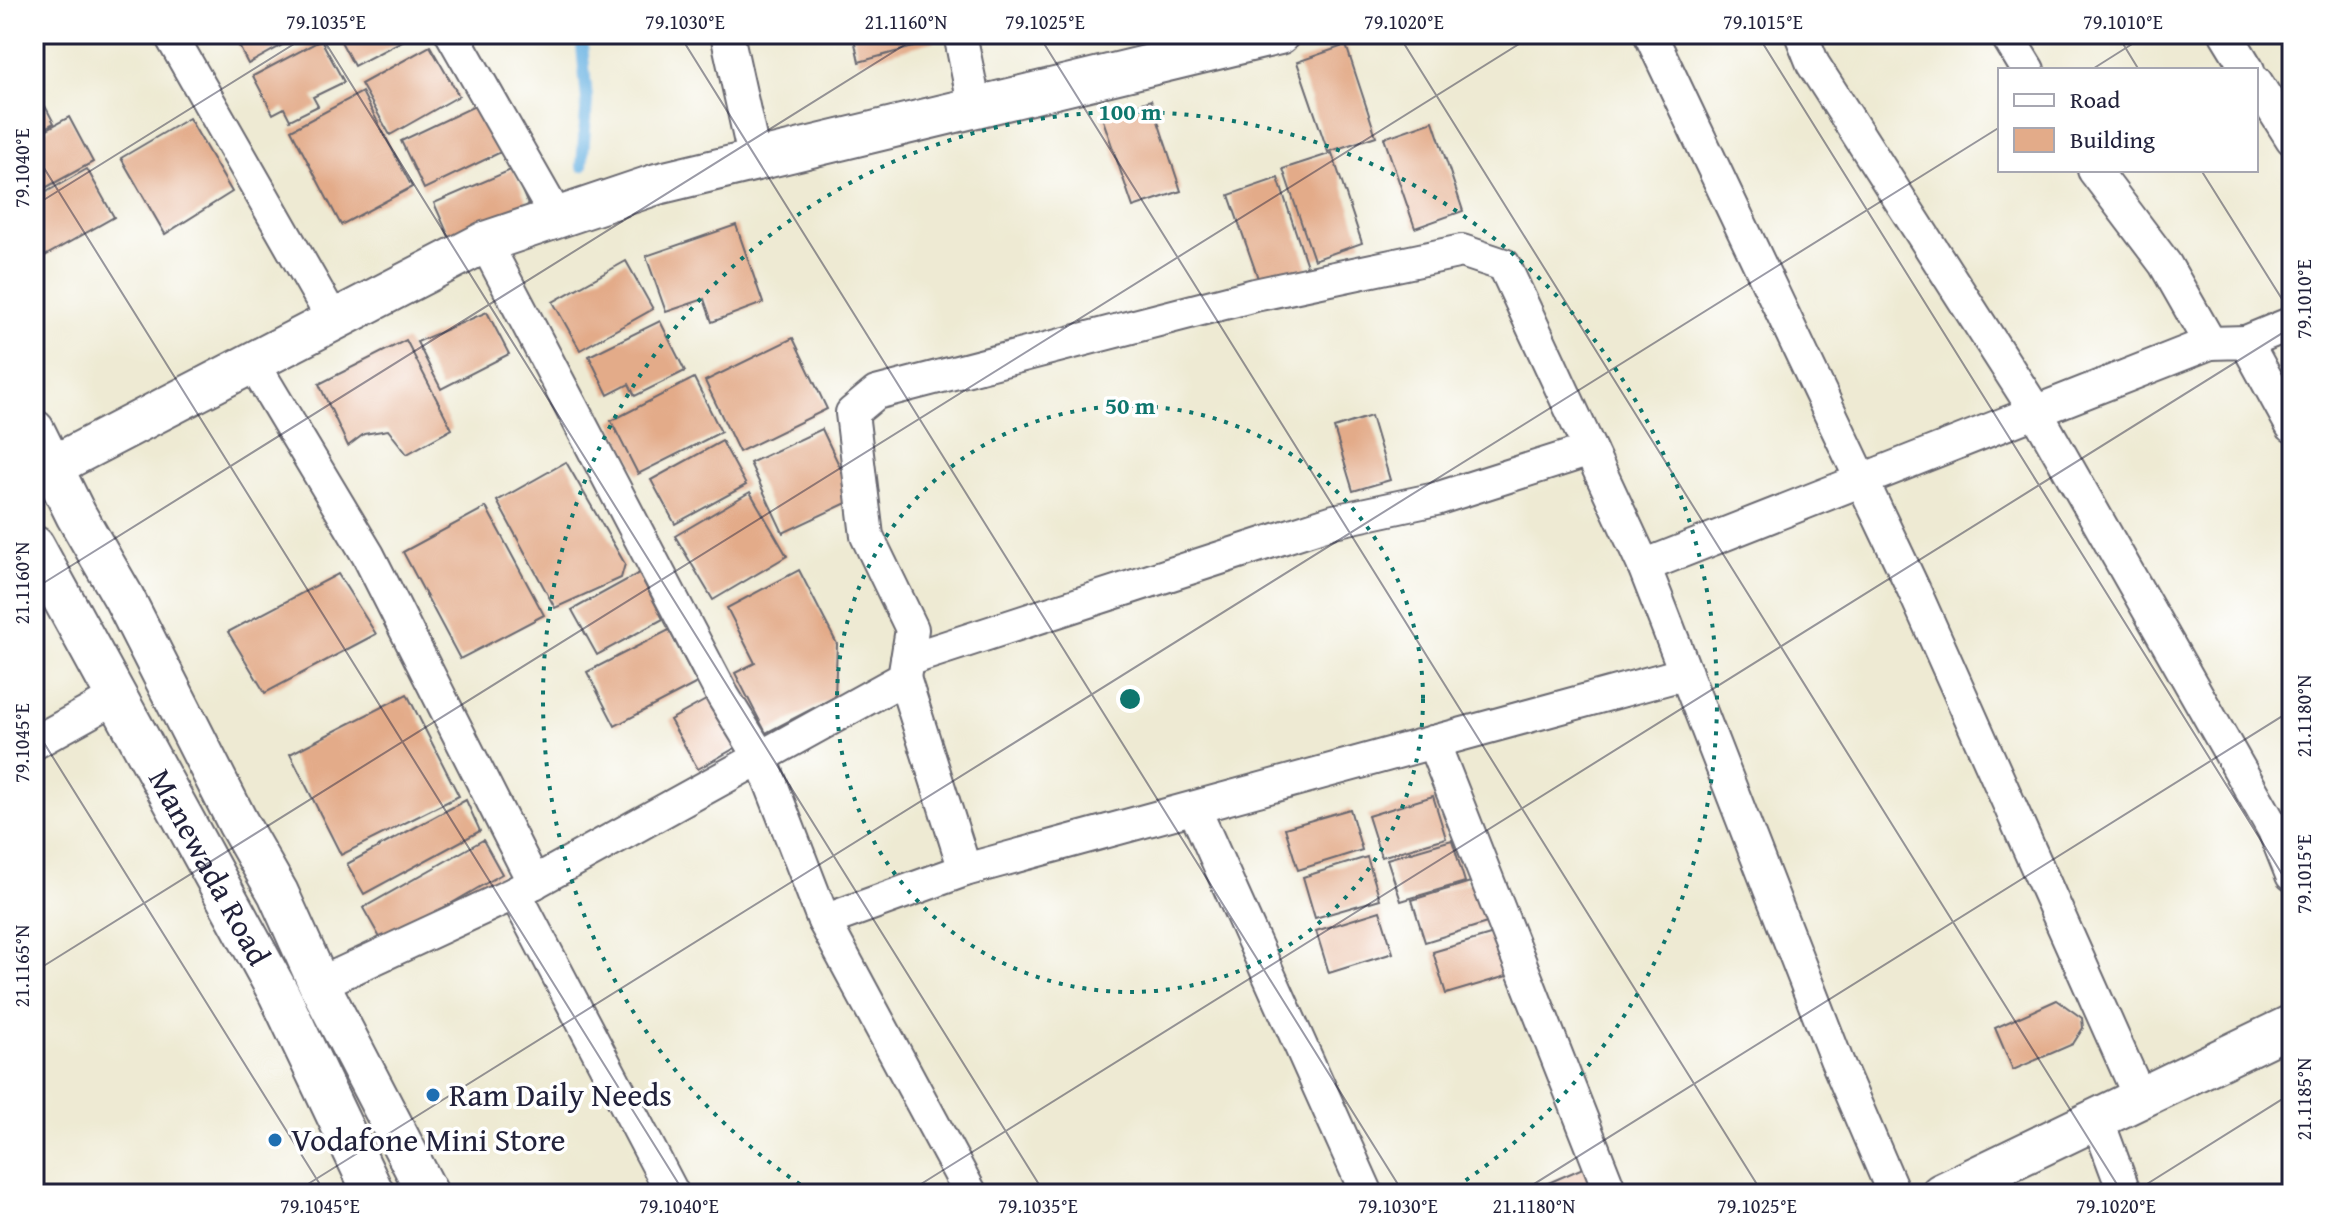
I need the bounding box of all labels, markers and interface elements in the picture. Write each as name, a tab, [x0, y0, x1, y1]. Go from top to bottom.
text: 79.1035°E	[286, 7, 366, 36]
text: 79.1030°E	[645, 7, 725, 36]
text: 21.1160°N	[865, 7, 947, 36]
text: 79.1025°E	[1005, 7, 1085, 36]
text: 79.1020°E	[1364, 7, 1444, 36]
text: 79.1015°E	[1723, 7, 1803, 36]
text: 79.1010°E	[2083, 7, 2163, 36]
legend	[1998, 68, 2258, 172]
text: Road	[2070, 82, 2120, 117]
text: 100 m	[1098, 94, 1162, 129]
text: Building	[2070, 122, 2155, 157]
text: 79.1040°E	[7, 128, 36, 208]
text: 79.1010°E	[2289, 259, 2318, 339]
text: 50 m	[1105, 388, 1156, 423]
text: 21.1160°N	[7, 542, 36, 624]
text: 21.1180°N	[2289, 675, 2318, 757]
centre of rings	[1116, 685, 1144, 713]
text: 79.1045°E	[7, 703, 36, 783]
street label: Manewada Road	[137, 760, 283, 974]
text: 79.1015°E	[2289, 834, 2318, 914]
text: 21.1165°N	[7, 925, 36, 1007]
text: 21.1185°N	[2289, 1058, 2318, 1140]
place label: Ram Daily Needs	[449, 1071, 672, 1118]
marker: Ram Daily Needs	[424, 1086, 442, 1104]
place label: Vodafone Mini Store	[291, 1116, 565, 1163]
marker: Vodafone Mini Store	[266, 1131, 284, 1149]
text: 79.1045°E	[280, 1191, 360, 1220]
text: 79.1040°E	[639, 1191, 719, 1220]
text: 79.1035°E	[998, 1191, 1078, 1220]
text: 79.1030°E	[1358, 1191, 1438, 1220]
text: 21.1180°N	[1493, 1191, 1575, 1220]
text: 79.1025°E	[1717, 1191, 1797, 1220]
text: 79.1020°E	[2076, 1191, 2156, 1220]

